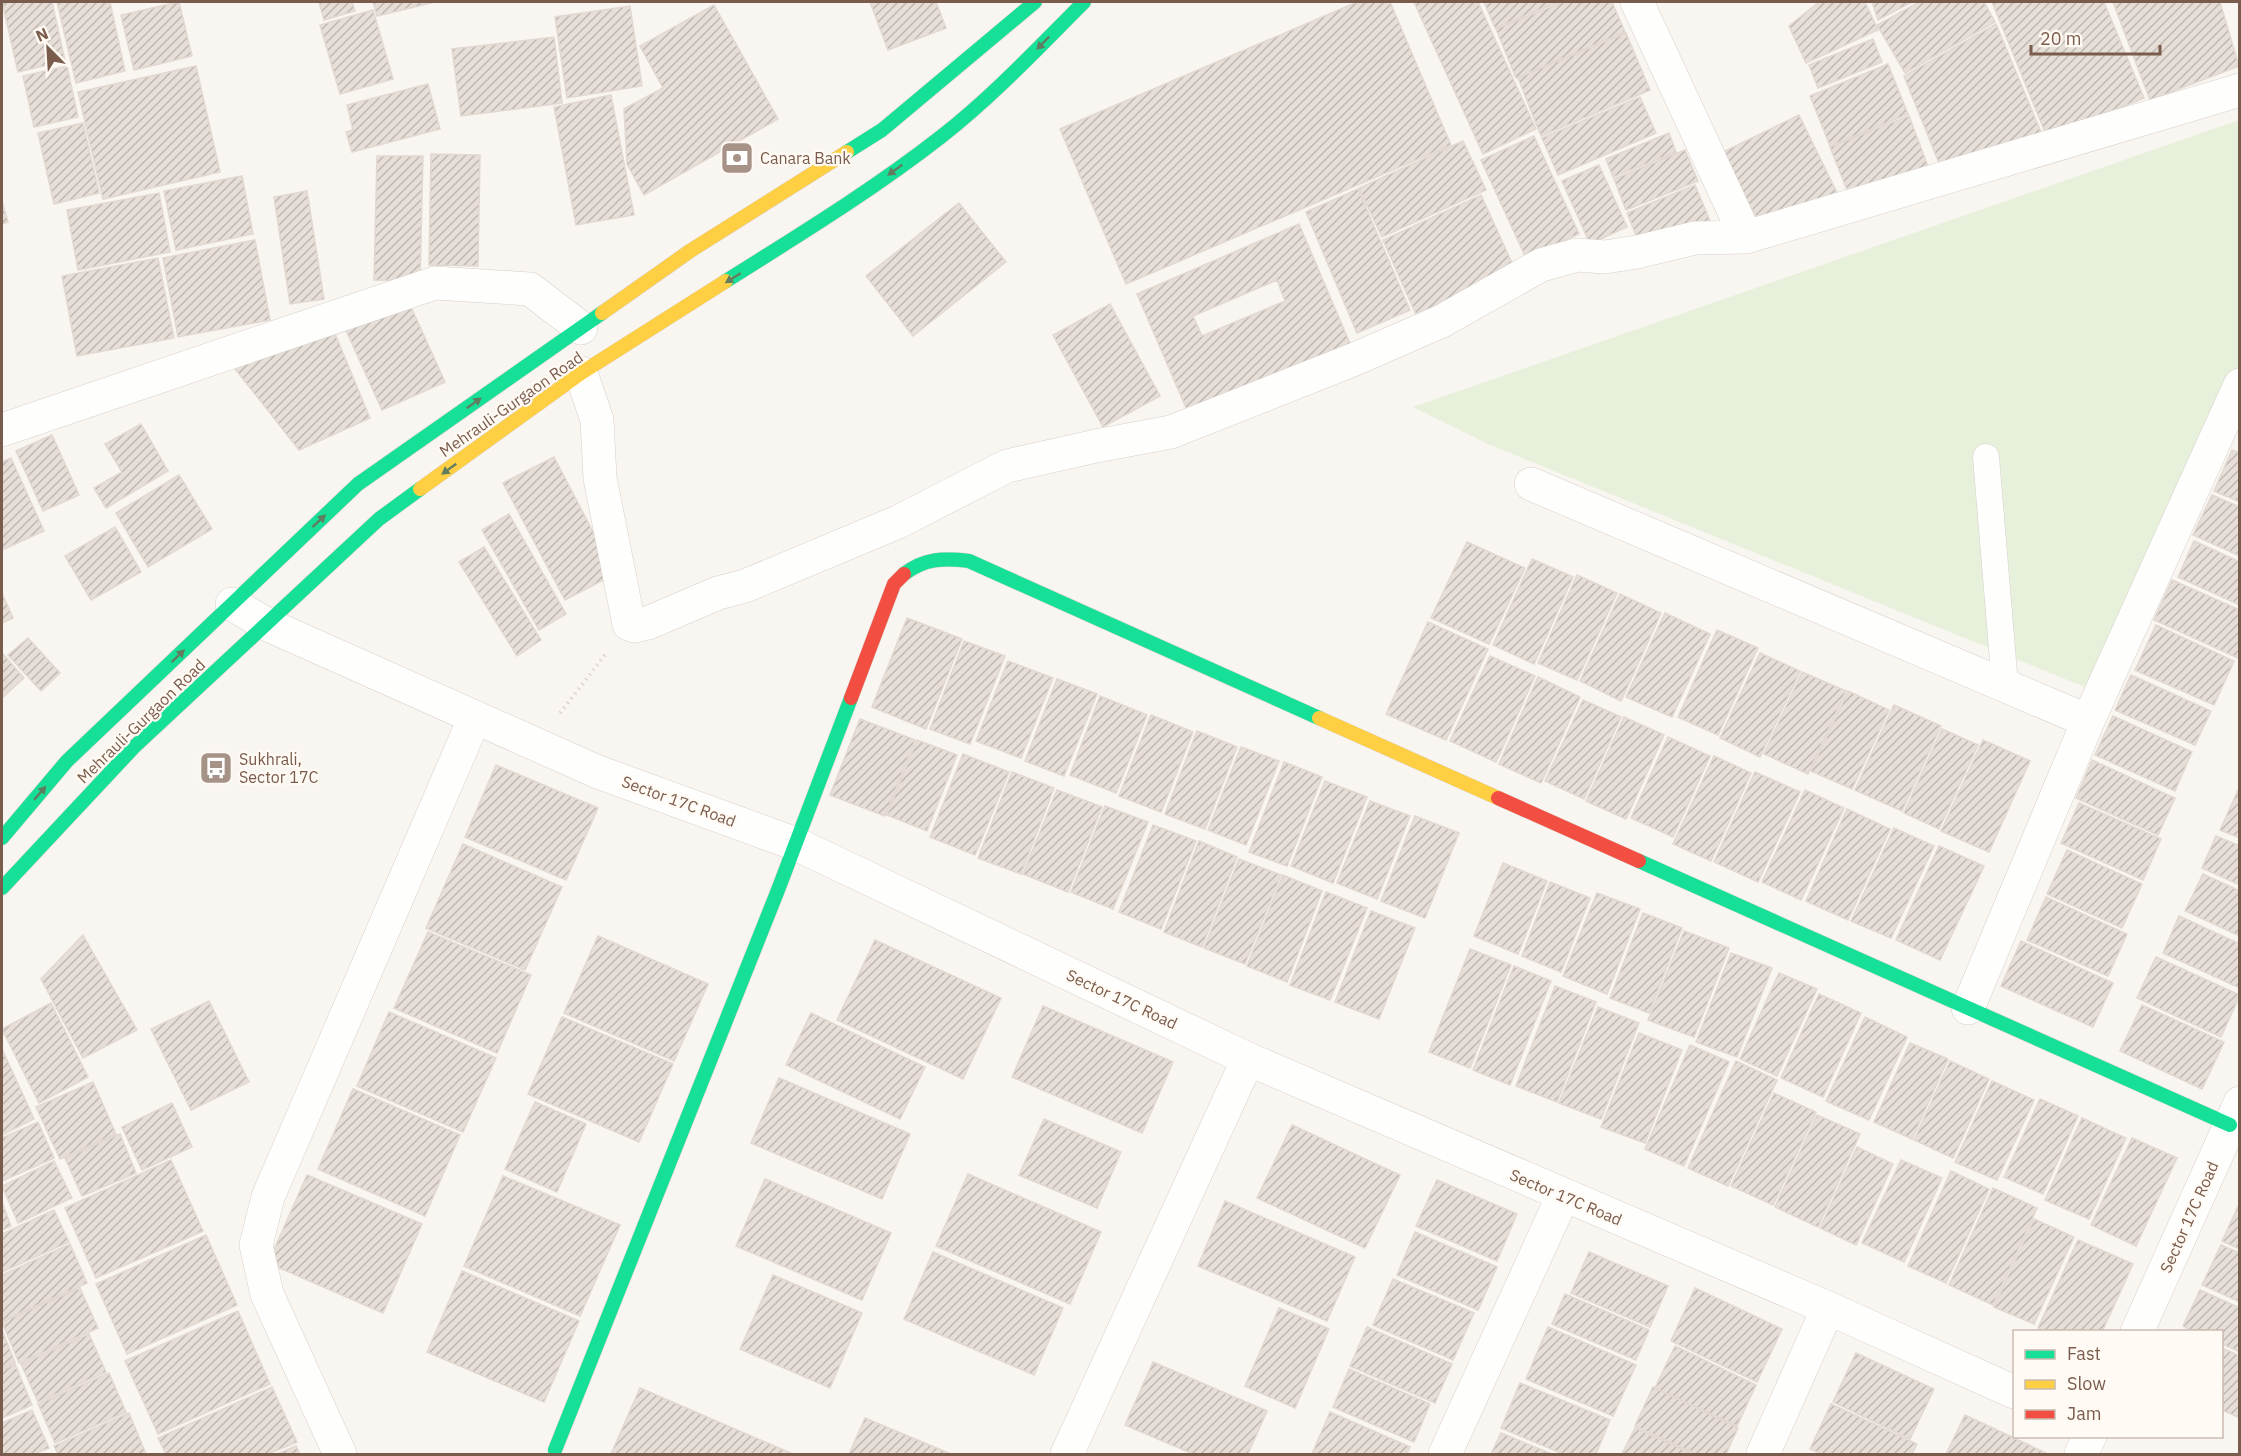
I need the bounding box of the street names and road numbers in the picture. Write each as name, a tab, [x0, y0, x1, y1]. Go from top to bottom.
street label: Mehrauli-Gurgaon Road	[435, 347, 587, 461]
street label: Mehrauli-Gurgaon Road	[73, 655, 209, 787]
street label: Sector 17C Road	[619, 771, 739, 831]
street label: Sector 17C Road	[1063, 965, 1181, 1033]
street label: Sector 17C Road	[2155, 1158, 2223, 1276]
street label: Sector 17C Road	[1507, 1164, 1625, 1230]

